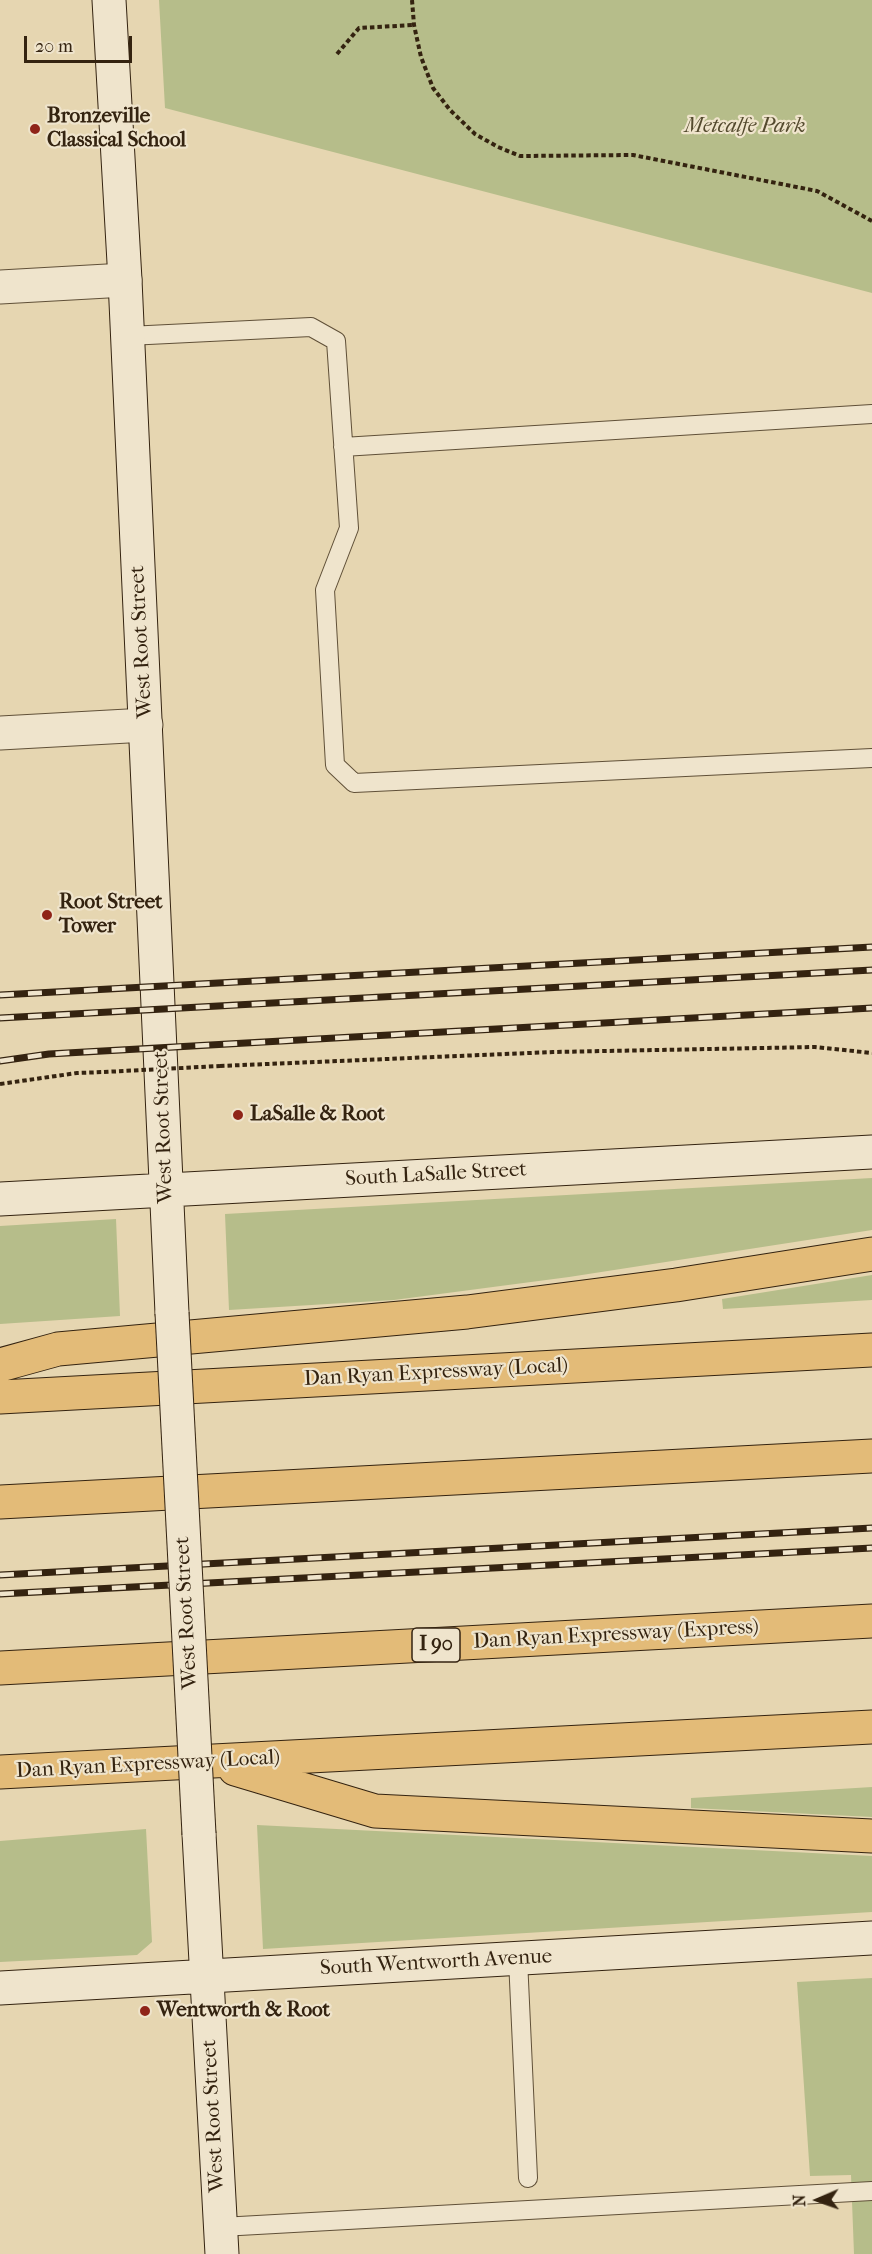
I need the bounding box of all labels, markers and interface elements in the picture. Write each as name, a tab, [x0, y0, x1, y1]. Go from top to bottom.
scale bar	[27, 24, 135, 62]
text: 20 m	[35, 36, 73, 57]
place label: Bronzeville Classical School	[47, 104, 186, 154]
park label: Metcalfe Park	[685, 114, 805, 140]
marker: Bronzeville Classical School	[28, 122, 42, 136]
street label: West Root Street	[125, 565, 159, 719]
place label: Root Street Tower	[59, 890, 163, 940]
marker: Root Street Tower	[40, 908, 54, 922]
street label: West Root Street	[149, 1050, 179, 1204]
place label: LaSalle & Root	[250, 1102, 385, 1128]
marker: LaSalle & Root	[231, 1108, 245, 1122]
street label: South LaSalle Street	[345, 1158, 527, 1192]
street label: Dan Ryan Expressway (Local)	[303, 1353, 569, 1393]
street label: West Root Street	[170, 1536, 204, 1690]
street label: Dan Ryan Expressway (Express)	[473, 1615, 759, 1655]
road number: I 90	[412, 1628, 460, 1662]
street label: Dan Ryan Expressway (Local)	[15, 1745, 281, 1785]
street label: South Wentworth Avenue	[319, 1944, 553, 1982]
place label: Wentworth & Root	[157, 1998, 330, 2024]
marker: Wentworth & Root	[138, 2004, 152, 2018]
street label: West Root Street	[197, 2039, 231, 2193]
north arrow	[788, 2170, 848, 2230]
text: N	[790, 2194, 809, 2207]

